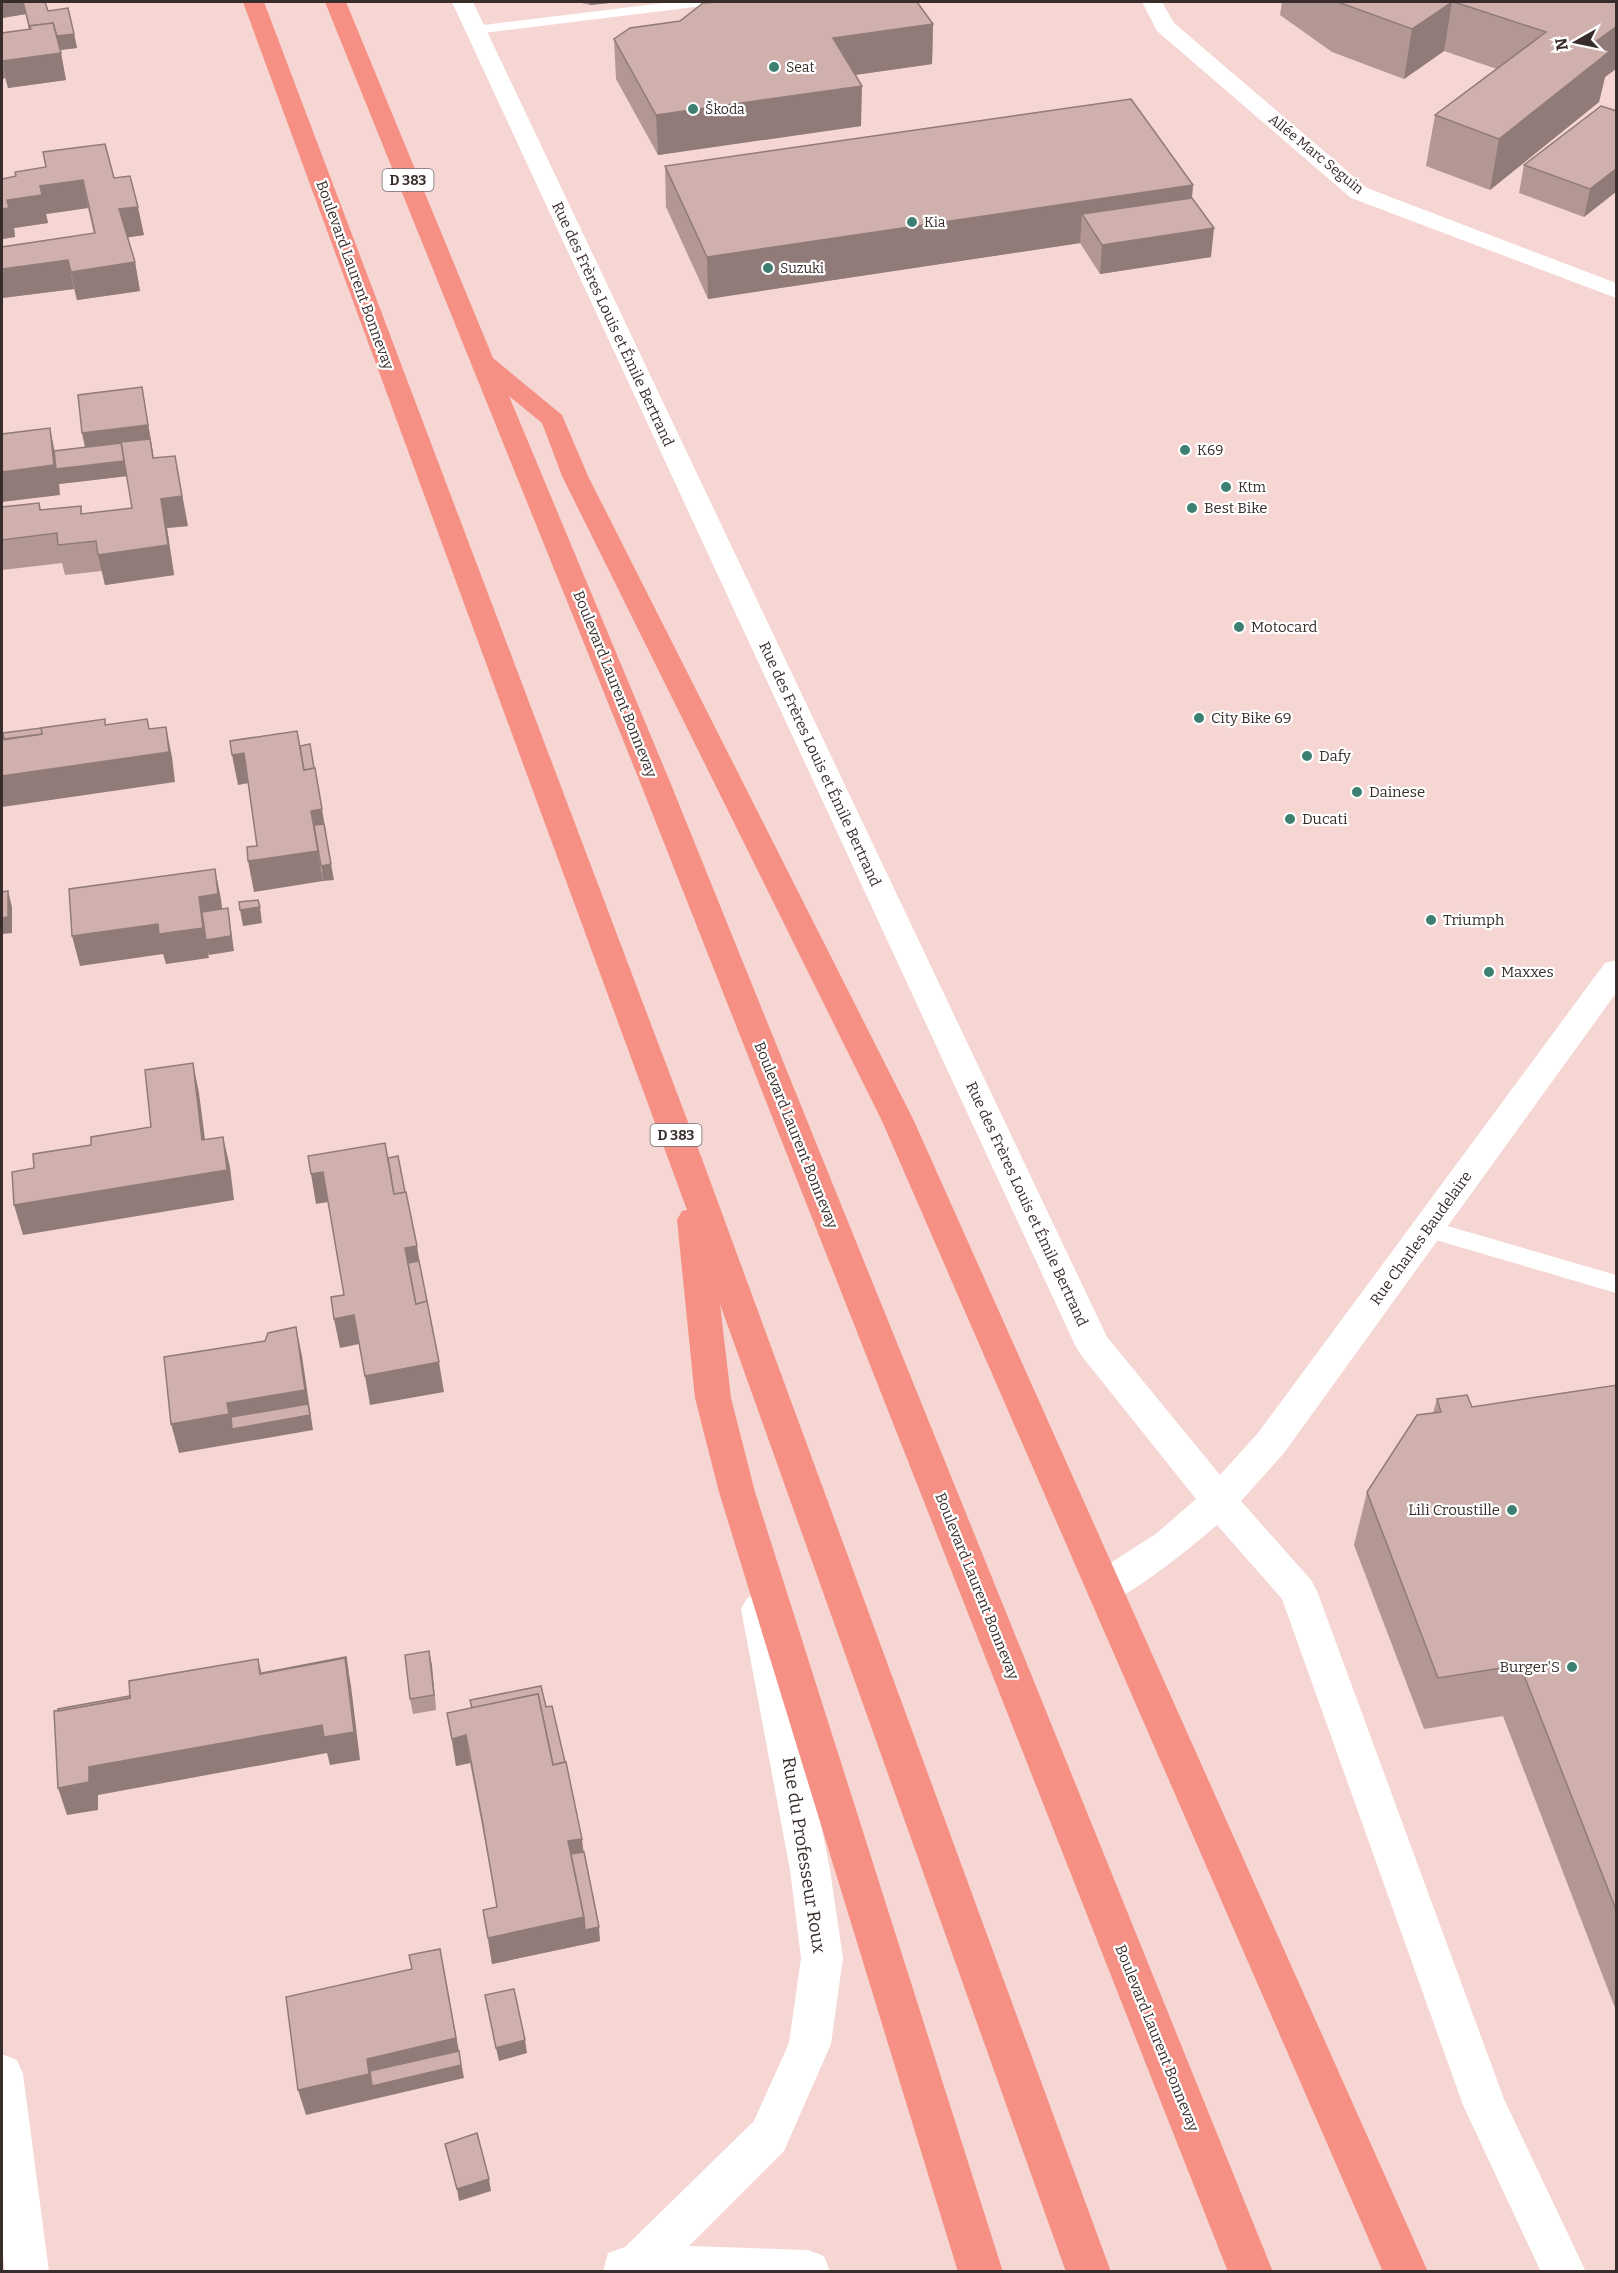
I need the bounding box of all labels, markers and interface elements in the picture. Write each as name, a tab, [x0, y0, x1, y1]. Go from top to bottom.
north arrow	[1546, 12, 1606, 72]
text: N	[1551, 37, 1572, 52]
place label: Seat	[786, 59, 815, 76]
marker: Seat	[767, 60, 781, 74]
place label: Škoda	[705, 100, 745, 118]
marker: Škoda	[686, 102, 700, 116]
street label: Allée Marc Seguin	[1265, 111, 1367, 198]
road number: D 383	[382, 169, 434, 191]
street label: Boulevard Laurent Bonnevay	[312, 178, 398, 372]
street label: Rue des Frères Louis et Émile Bertrand	[548, 199, 678, 449]
place label: Kia	[924, 214, 946, 231]
marker: Kia	[905, 215, 919, 229]
place label: Suzuki	[780, 260, 824, 277]
marker: Suzuki	[761, 261, 775, 275]
place label: K69	[1197, 442, 1223, 459]
marker: K69	[1178, 443, 1192, 457]
place label: Ktm	[1238, 479, 1267, 496]
marker: Ktm	[1219, 480, 1233, 494]
place label: Best Bike	[1204, 499, 1267, 517]
marker: Best Bike	[1185, 501, 1199, 515]
street label: Boulevard Laurent Bonnevay	[569, 588, 661, 780]
place label: Motocard	[1251, 618, 1318, 636]
marker: Motocard	[1232, 620, 1246, 634]
street label: Rue des Frères Louis et Émile Bertrand	[755, 639, 885, 889]
place label: City Bike 69	[1211, 709, 1292, 727]
marker: City Bike 69	[1192, 711, 1206, 725]
place label: Dafy	[1319, 747, 1351, 765]
marker: Dafy	[1300, 749, 1314, 763]
place label: Dainese	[1369, 783, 1425, 801]
marker: Dainese	[1350, 785, 1364, 799]
place label: Ducati	[1302, 810, 1348, 828]
marker: Ducati	[1283, 812, 1297, 826]
place label: Triumph	[1443, 911, 1505, 929]
marker: Triumph	[1424, 913, 1438, 927]
place label: Maxxes	[1501, 963, 1554, 981]
marker: Maxxes	[1482, 965, 1496, 979]
street label: Boulevard Laurent Bonnevay	[750, 1039, 842, 1231]
street label: Rue des Frères Louis et Émile Bertrand	[962, 1079, 1092, 1329]
road number: D 383	[650, 1124, 702, 1146]
street label: Rue Charles Baudelaire	[1366, 1168, 1476, 1308]
street label: Boulevard Laurent Bonnevay	[931, 1490, 1023, 1682]
place label: Lili Croustille	[1408, 1501, 1500, 1519]
marker: Lili Croustille	[1505, 1503, 1519, 1517]
place label: Burger'S	[1499, 1658, 1560, 1676]
marker: Burger'S	[1565, 1660, 1579, 1674]
street label: Rue du Professeur Roux	[778, 1755, 830, 1955]
street label: Boulevard Laurent Bonnevay	[1111, 1942, 1203, 2134]

